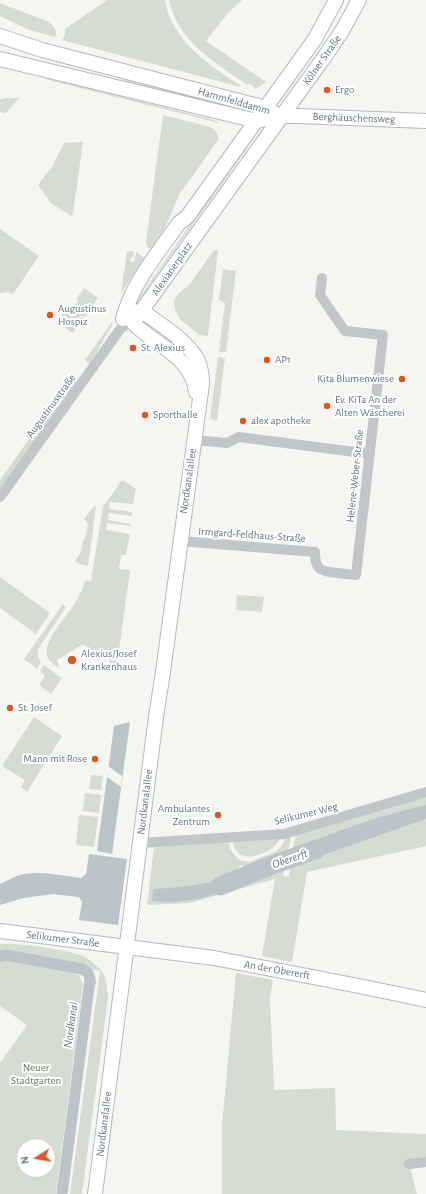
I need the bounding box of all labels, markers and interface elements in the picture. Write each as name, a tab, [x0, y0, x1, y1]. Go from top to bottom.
street label: Kölner Straße	[300, 32, 344, 88]
place label: Ergo	[335, 83, 355, 97]
street label: Hammfelddamm	[196, 84, 272, 118]
marker: Ergo	[322, 85, 332, 95]
street label: Berghäuschensweg	[312, 110, 396, 126]
street label: Alexianerplatz	[149, 240, 195, 298]
place label: Augustinus Hospiz	[58, 302, 106, 328]
marker: Augustinus Hospiz	[45, 310, 55, 320]
place label: St. Alexius	[141, 341, 185, 355]
marker: St. Alexius	[128, 343, 138, 353]
place label: AP1	[275, 353, 291, 367]
marker: AP1	[262, 355, 272, 365]
street label: Augustinusstraße	[23, 372, 79, 440]
place label: Kita Blumenwiese	[317, 372, 394, 386]
marker: Kita Blumenwiese	[397, 374, 407, 384]
place label: Ev. KiTa An der Alten Wäscherei	[335, 393, 405, 419]
marker: Ev. KiTa An der Alten Wäscherei	[322, 401, 332, 411]
place label: Sporthalle	[153, 408, 197, 422]
marker: Sporthalle	[140, 410, 150, 420]
place label: alex apotheke	[251, 414, 311, 428]
marker: alex apotheke	[238, 416, 248, 426]
street label: Helene-Weber-Straße	[344, 429, 366, 523]
street label: Nordkanalallee	[177, 448, 199, 514]
street label: Irmgard-Feldhaus-Straße	[198, 525, 306, 545]
place label: Alexius/Josef Krankenhaus	[81, 647, 137, 673]
marker: Alexius/Josef Krankenhaus	[66, 654, 78, 666]
place label: St. Josef	[18, 701, 52, 715]
marker: St. Josef	[5, 703, 15, 713]
place label: Mann mit Rose	[23, 752, 87, 766]
marker: Mann mit Rose	[90, 754, 100, 764]
street label: Nordkanalallee	[134, 769, 156, 835]
street label: Selikumer Weg	[273, 800, 339, 828]
place label: Ambulantes Zentrum	[158, 802, 210, 828]
marker: Ambulantes Zentrum	[213, 810, 223, 820]
water label: Obererft	[270, 846, 310, 872]
street label: Selikumer Straße	[26, 928, 100, 950]
street label: An der Obererft	[243, 958, 311, 982]
water label: Nordkanal	[61, 1001, 81, 1049]
park label: Neuer Stadtgarten	[11, 1061, 61, 1087]
street label: Nordkanalallee	[93, 1091, 115, 1157]
north arrow	[16, 1138, 56, 1178]
text: N	[19, 1155, 31, 1165]

